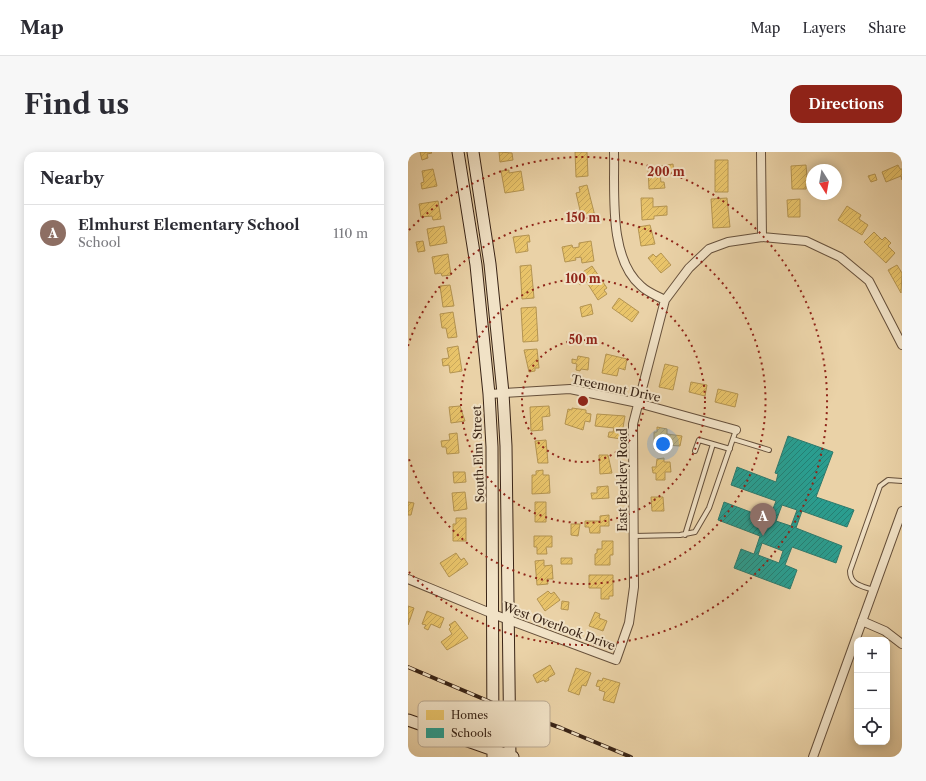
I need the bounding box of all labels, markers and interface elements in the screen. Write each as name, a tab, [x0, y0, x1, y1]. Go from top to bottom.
text: Map	[20, 16, 64, 39]
text: Map	[750, 19, 780, 37]
text: Layers	[802, 19, 846, 37]
text: Share	[868, 19, 906, 37]
button: Directions	[790, 85, 902, 123]
text: Find us	[24, 87, 129, 121]
text: 200 m	[647, 164, 685, 179]
north arrow	[806, 164, 842, 200]
text: Nearby	[40, 168, 104, 188]
text: 150 m	[566, 210, 600, 225]
text: Elmhurst Elementary School	[78, 215, 300, 234]
text: A	[48, 225, 58, 241]
text: 110 m	[333, 225, 368, 241]
text: School	[78, 234, 121, 250]
text: 100 m	[565, 271, 601, 286]
text: 50 m	[568, 332, 598, 347]
street label: Treemont Drive	[570, 371, 662, 405]
centre of rings	[576, 394, 590, 408]
street label: South Elm Street	[469, 404, 487, 503]
street label: East Berkley Road	[615, 428, 630, 532]
your location	[653, 434, 673, 454]
pin: A	[750, 503, 776, 536]
street label: West Overlook Drive	[500, 598, 618, 653]
map controls	[854, 637, 890, 745]
button: +	[854, 637, 890, 673]
button: −	[854, 673, 890, 709]
legend	[418, 701, 550, 747]
text: Homes	[451, 708, 488, 722]
button: locate	[854, 709, 890, 745]
text: Schools	[451, 726, 492, 740]

